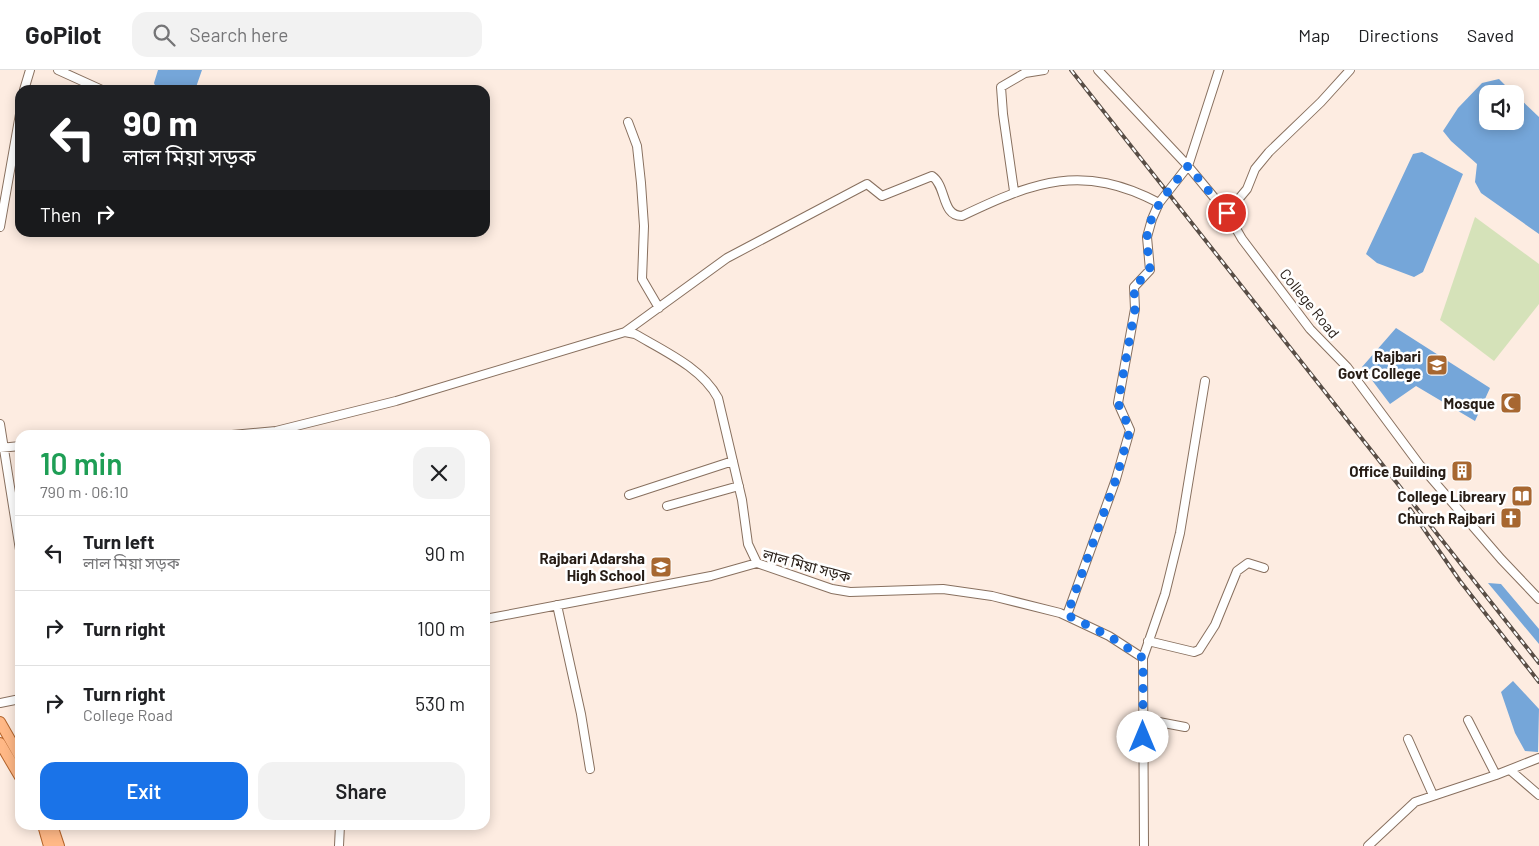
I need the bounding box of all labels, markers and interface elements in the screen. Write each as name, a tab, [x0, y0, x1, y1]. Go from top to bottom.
search box	[132, 12, 482, 57]
text: GoPilot	[25, 20, 102, 49]
icon: search	[150, 21, 178, 49]
text: Search here	[190, 23, 288, 46]
text: Map	[1298, 24, 1330, 46]
text: Directions	[1358, 24, 1439, 46]
text: Saved	[1467, 24, 1514, 46]
map controls	[1479, 85, 1524, 130]
button: sound	[1479, 85, 1524, 130]
text: 90 m	[123, 101, 198, 143]
icon: left	[40, 105, 105, 170]
text: লাল মিয়া সড়ক	[123, 143, 256, 169]
pin	[1206, 192, 1248, 234]
icon: arrive	[1213, 199, 1241, 227]
icon: right	[91, 200, 119, 228]
text: Then	[40, 203, 81, 226]
street label: College Road	[1276, 265, 1344, 341]
place label: Rajbari Govt College	[1338, 347, 1421, 382]
school or university icon: Rajbari Govt College	[1425, 353, 1449, 377]
mosque icon: Mosque	[1499, 391, 1523, 415]
place label: Mosque	[1444, 394, 1495, 412]
text: 10 min	[40, 445, 122, 481]
button: close	[413, 447, 465, 499]
building icon: Office Building	[1450, 459, 1474, 483]
place label: Office Building	[1349, 462, 1446, 480]
text: 790 m · 06:10	[40, 482, 128, 501]
library icon: College Libreary	[1510, 484, 1534, 508]
place label: College Libreary	[1398, 487, 1506, 505]
church icon: Church Rajbari	[1499, 506, 1523, 530]
place label: Church Rajbari	[1398, 509, 1495, 527]
text: Turn left	[83, 530, 154, 553]
icon: left	[40, 539, 68, 567]
text: 90 m	[425, 542, 465, 565]
street label: লাল মিয়া সড়ক	[760, 544, 854, 586]
place label: Rajbari Adarsha High School	[540, 549, 645, 584]
text: লাল মিয়া সড়ক	[83, 553, 180, 572]
school or university icon: Rajbari Adarsha High School	[649, 555, 673, 579]
icon: right	[40, 614, 68, 642]
text: Turn right	[83, 617, 165, 640]
text: 100 m	[417, 617, 465, 640]
text: Turn right	[83, 682, 165, 705]
icon: right	[40, 689, 68, 717]
text: 530 m	[415, 692, 465, 715]
text: College Road	[83, 705, 173, 724]
position arrow	[1116, 710, 1168, 762]
button: Exit	[40, 762, 248, 820]
button: Share	[258, 762, 465, 820]

